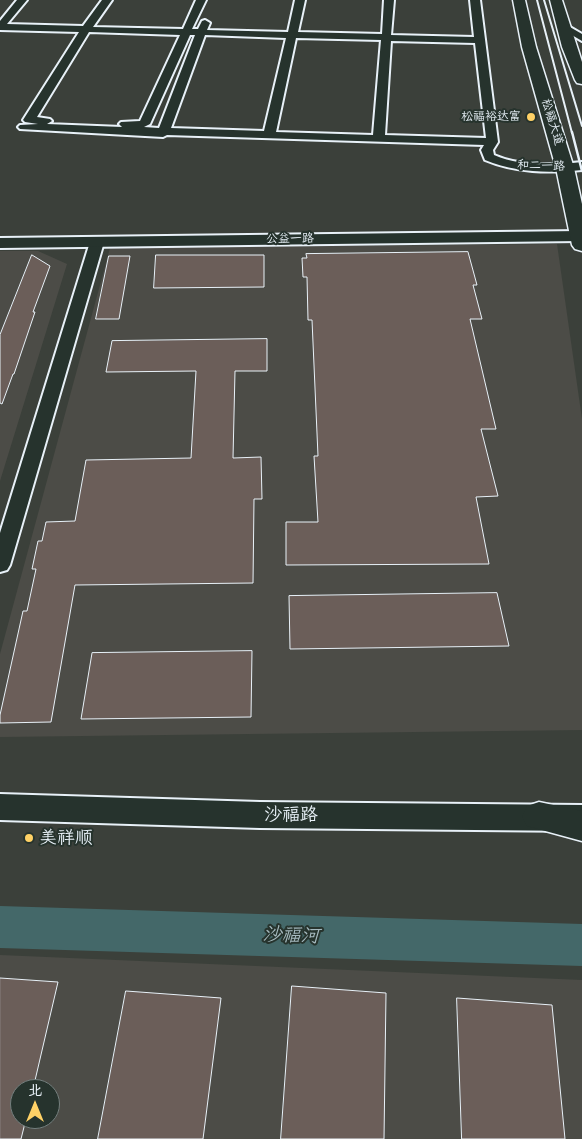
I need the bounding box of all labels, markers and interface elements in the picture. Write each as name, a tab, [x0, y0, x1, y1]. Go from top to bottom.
street label: 松福大道	[538, 97, 566, 147]
place label: 松福裕达富	[461, 110, 521, 124]
marker: 松福裕达富	[525, 111, 537, 123]
street label: 和二一路	[517, 158, 565, 174]
street label: 公益一路	[266, 231, 314, 247]
street label: 沙福路	[264, 804, 318, 826]
place label: 美祥顺	[39, 827, 93, 849]
marker: 美祥顺	[23, 832, 35, 844]
water label: 沙福河	[262, 924, 320, 948]
north arrow	[10, 1079, 60, 1129]
text: 北	[28, 1081, 42, 1099]

